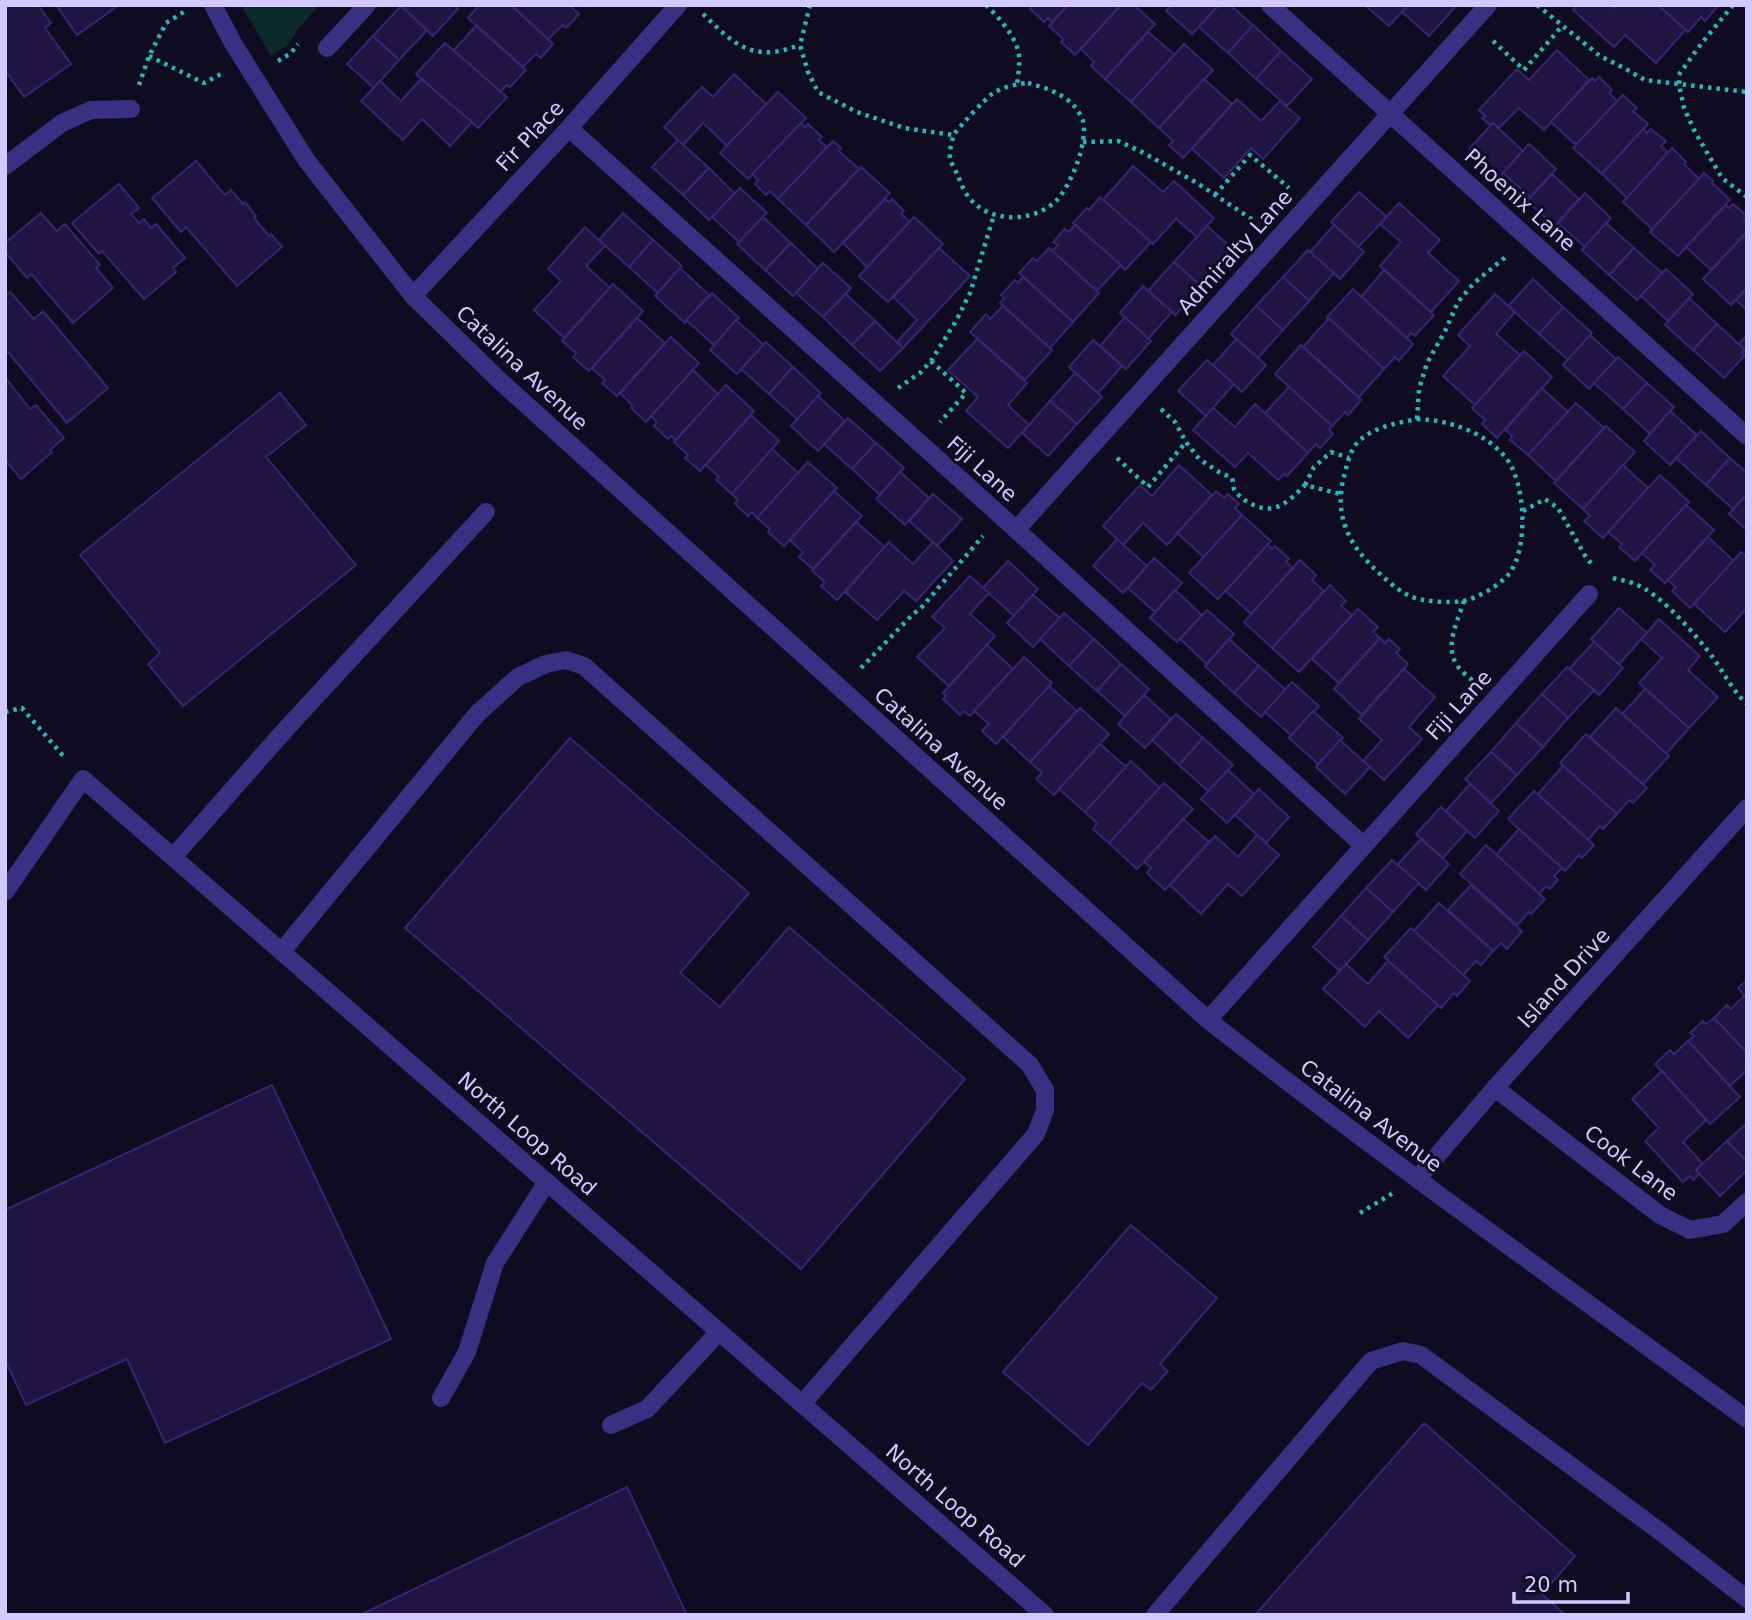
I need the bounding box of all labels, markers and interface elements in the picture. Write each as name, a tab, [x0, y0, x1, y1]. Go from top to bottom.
street label: Fir Place	[491, 96, 569, 176]
street label: Phoenix Lane	[1460, 144, 1580, 256]
street label: Admiralty Lane	[1173, 185, 1297, 319]
street label: Catalina Avenue	[451, 301, 593, 435]
street label: Fiji Lane	[942, 431, 1022, 507]
street label: Fiji Lane	[1421, 665, 1497, 745]
street label: Catalina Avenue	[869, 683, 1013, 815]
street label: Island Drive	[1513, 923, 1615, 1033]
street label: Catalina Avenue	[1295, 1055, 1447, 1177]
street label: North Loop Road	[453, 1067, 601, 1201]
street label: Cook Lane	[1580, 1120, 1682, 1206]
street label: North Loop Road	[881, 1439, 1029, 1573]
scale bar	[1514, 1560, 1628, 1604]
text: 20 m	[1524, 1573, 1578, 1597]

